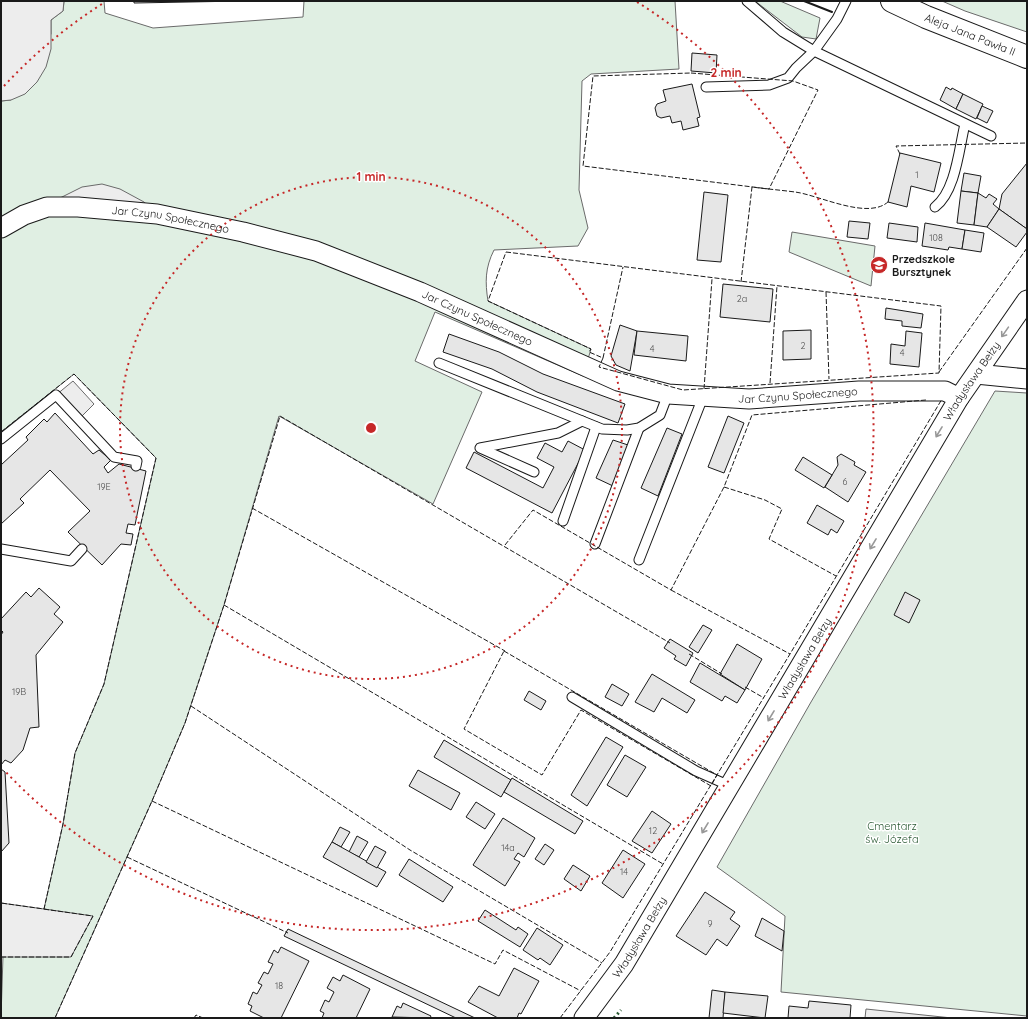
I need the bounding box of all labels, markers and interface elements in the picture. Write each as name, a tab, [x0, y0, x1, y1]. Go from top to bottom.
street label: Aleja Jana Pawła II	[923, 10, 1018, 59]
text: 2 min	[710, 65, 742, 80]
text: 1 min	[356, 169, 386, 184]
house number: 1	[915, 169, 919, 180]
street label: Jar Czynu Społecznego	[111, 203, 231, 236]
house number: 108	[929, 232, 943, 243]
place label: Przedszkole Bursztynek	[892, 252, 955, 279]
school or university icon: Przedszkole Bursztynek	[869, 255, 889, 275]
street label: Jar Czynu Społecznego	[420, 287, 535, 349]
house number: 2a	[737, 293, 747, 304]
one-way arrow	[1001, 326, 1009, 337]
street label: Władysława Bełzy	[940, 339, 1003, 423]
house number: 2	[801, 340, 806, 351]
house number: 4	[650, 343, 655, 354]
house number: 4	[900, 347, 905, 358]
street label: Jar Czynu Społecznego	[738, 384, 858, 406]
centre of rings	[364, 421, 378, 435]
one-way arrow	[934, 426, 942, 438]
house number: 6	[843, 476, 848, 487]
house number: 19E	[97, 481, 111, 492]
one-way arrow	[868, 538, 876, 550]
street label: Władysława Bełzy	[775, 615, 834, 702]
house number: 19B	[12, 686, 26, 697]
one-way arrow	[767, 710, 775, 722]
park label: Cmentarz św. Józefa	[865, 819, 919, 846]
one-way arrow	[701, 822, 709, 833]
house number: 12	[649, 825, 657, 836]
house number: 14a	[501, 842, 515, 853]
house number: 14	[620, 866, 628, 877]
street label: Władysława Bełzy	[609, 894, 669, 981]
house number: 9	[707, 918, 713, 929]
house number: 18	[275, 980, 283, 991]

